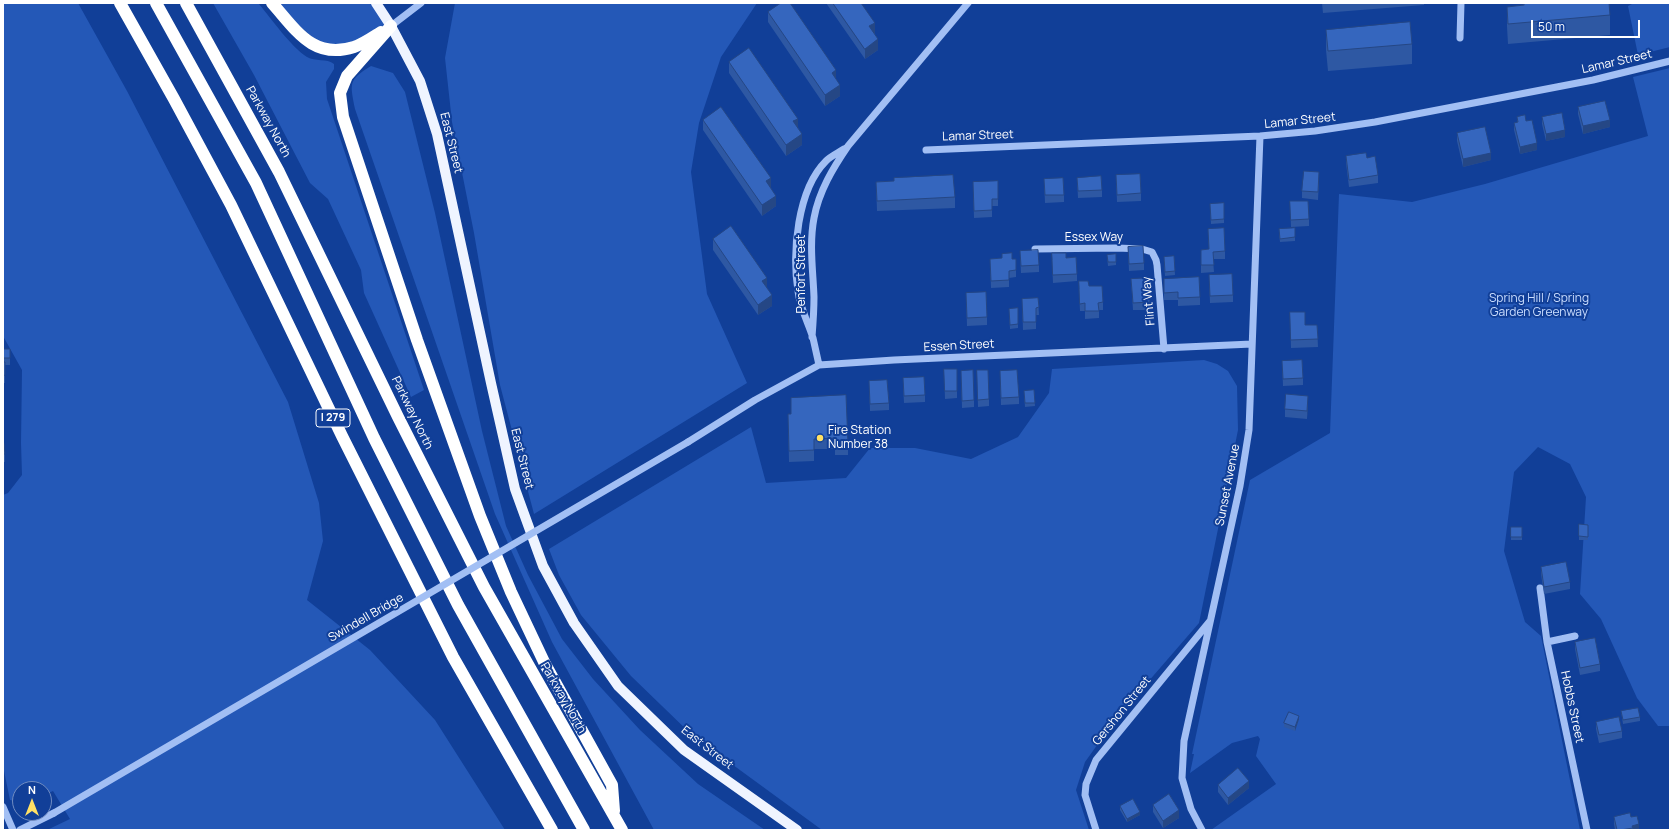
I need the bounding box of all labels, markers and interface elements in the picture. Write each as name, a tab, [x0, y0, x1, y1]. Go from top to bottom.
scale bar	[1533, 12, 1642, 38]
text: 50 m	[1538, 18, 1565, 35]
street label: Lamar Street	[1580, 47, 1654, 77]
street label: Parkway North	[242, 84, 294, 160]
street label: Lamar Street	[1264, 110, 1336, 132]
street label: East Street	[436, 111, 466, 175]
street label: Lamar Street	[942, 128, 1014, 144]
street label: Essex Way	[1065, 231, 1123, 245]
street label: Penfort Street	[795, 234, 809, 314]
street label: Flint Way	[1140, 276, 1158, 326]
park label: Spring Hill / Spring Garden Greenway	[1489, 292, 1589, 320]
street label: Essen Street	[923, 337, 995, 355]
street label: Parkway North	[388, 374, 436, 452]
road number: I 279	[316, 409, 350, 427]
place label: Fire Station Number 38	[828, 424, 891, 452]
street label: East Street	[507, 427, 537, 491]
marker: Fire Station Number 38	[815, 433, 825, 443]
street label: Sunset Avenue	[1213, 443, 1243, 527]
street label: Swindell Bridge	[326, 591, 406, 645]
street label: Parkway North	[537, 660, 589, 736]
street label: Hobbs Street	[1557, 670, 1587, 744]
street label: Gershon Street	[1090, 673, 1154, 749]
street label: East Street	[678, 723, 736, 773]
north arrow	[12, 781, 52, 821]
text: N	[28, 782, 36, 797]

